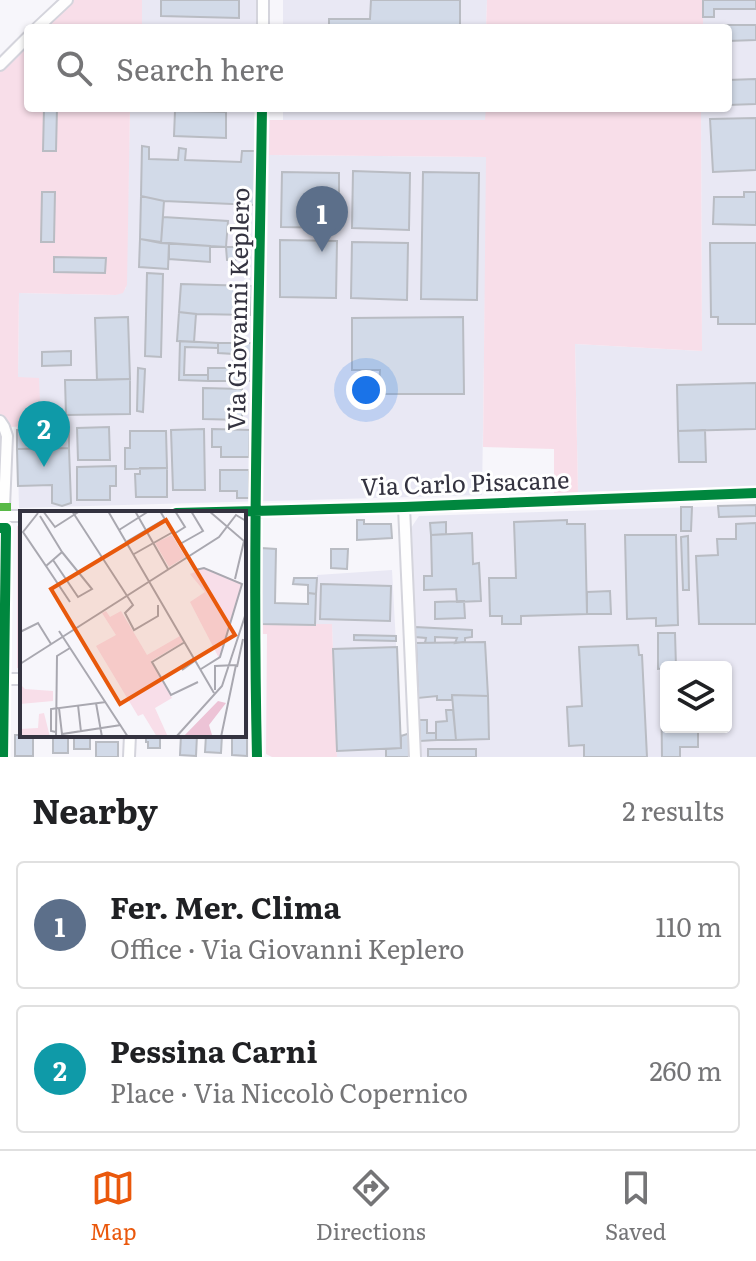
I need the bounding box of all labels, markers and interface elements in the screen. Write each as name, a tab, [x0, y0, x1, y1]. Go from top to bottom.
search box	[24, 24, 732, 112]
icon: search	[52, 46, 96, 90]
text: Search here	[116, 46, 284, 90]
pin: 1	[296, 186, 348, 252]
street label: Via Giovanni Keplero	[217, 187, 256, 431]
your location	[346, 370, 386, 410]
pin: 2	[18, 401, 70, 467]
street label: Via Carlo Pisacane	[360, 460, 570, 503]
inset map	[20, 511, 246, 737]
map controls	[660, 661, 732, 733]
button: layers	[660, 661, 732, 733]
text: Nearby	[32, 784, 158, 834]
text: 2 results	[622, 790, 724, 829]
text: Fer. Mer. Clima	[110, 884, 341, 928]
text: 1	[55, 906, 65, 945]
text: 110 m	[655, 906, 722, 945]
text: Office · Via Giovanni Keplero	[110, 928, 464, 967]
text: Pessina Carni	[110, 1028, 317, 1072]
text: 2	[53, 1050, 67, 1089]
text: 260 m	[649, 1050, 722, 1089]
text: Place · Via Niccolò Copernico	[110, 1072, 468, 1111]
tab: Map	[90, 1166, 137, 1247]
tab: Directions	[316, 1166, 426, 1247]
tab: Saved	[605, 1166, 666, 1247]

